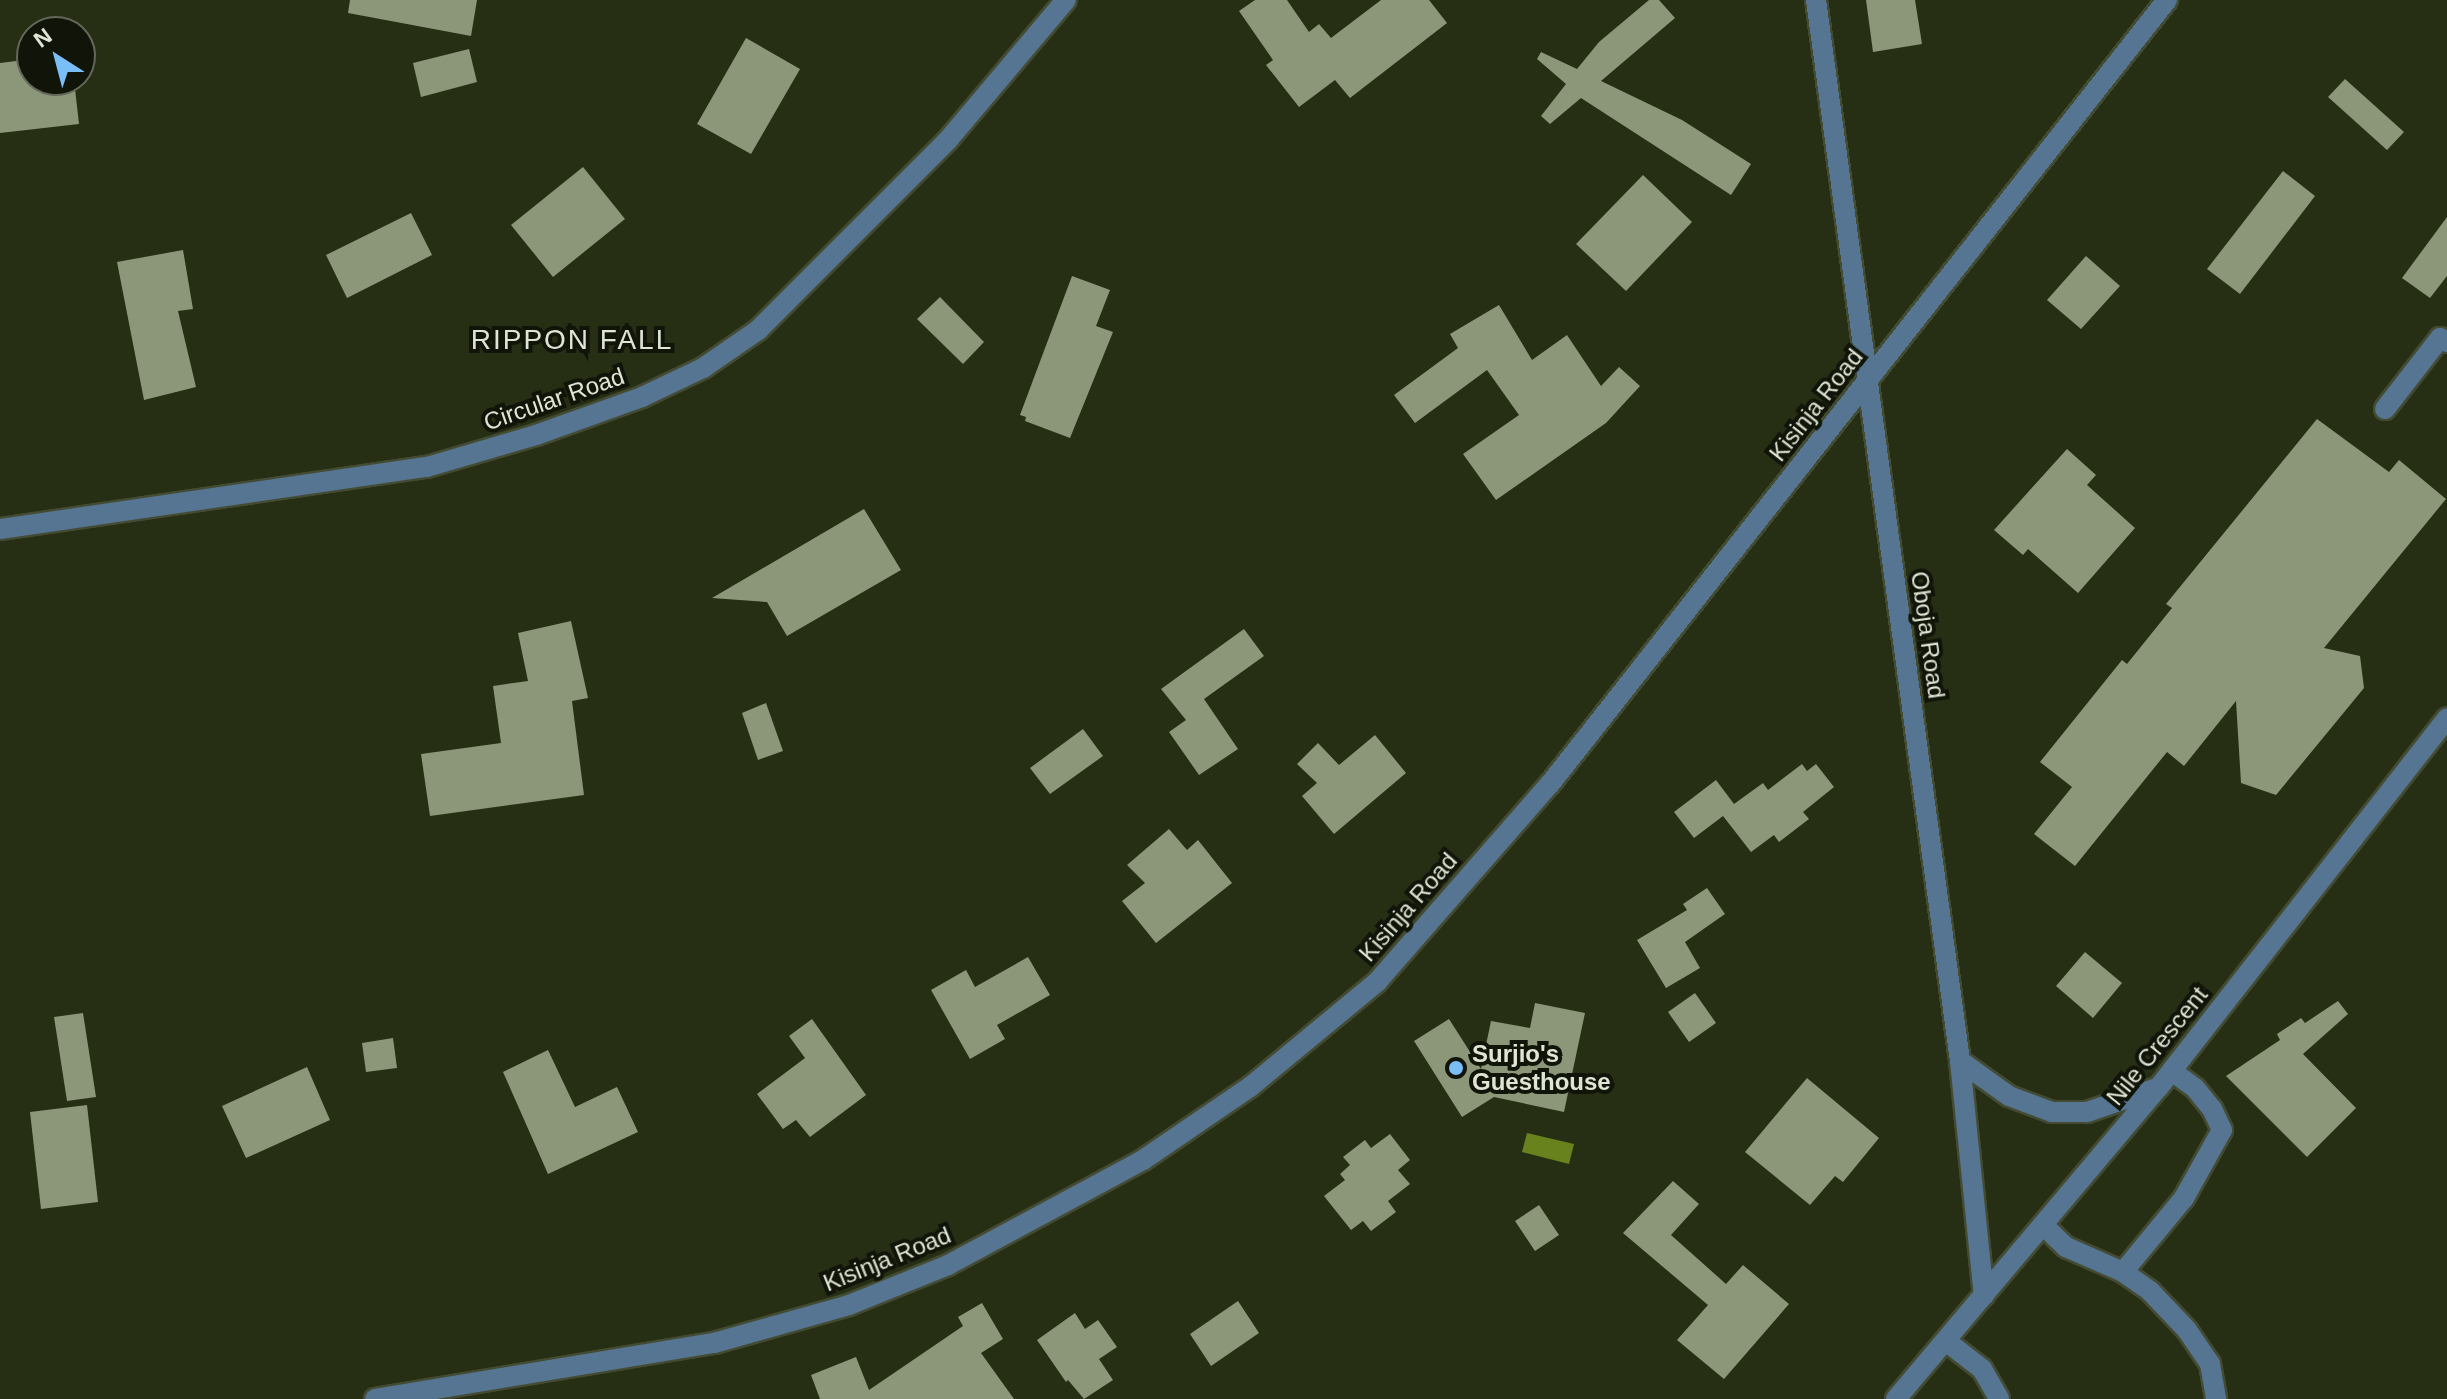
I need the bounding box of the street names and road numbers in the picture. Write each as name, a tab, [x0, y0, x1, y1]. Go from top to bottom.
street label: Kisinja Road	[1763, 343, 1869, 467]
street label: Circular Road	[480, 362, 628, 436]
street label: Oboja Road	[1905, 570, 1951, 700]
street label: Kisinja Road	[1353, 847, 1463, 967]
street label: Nile Crescent	[2100, 981, 2214, 1111]
street label: Kisinja Road	[819, 1220, 955, 1298]

